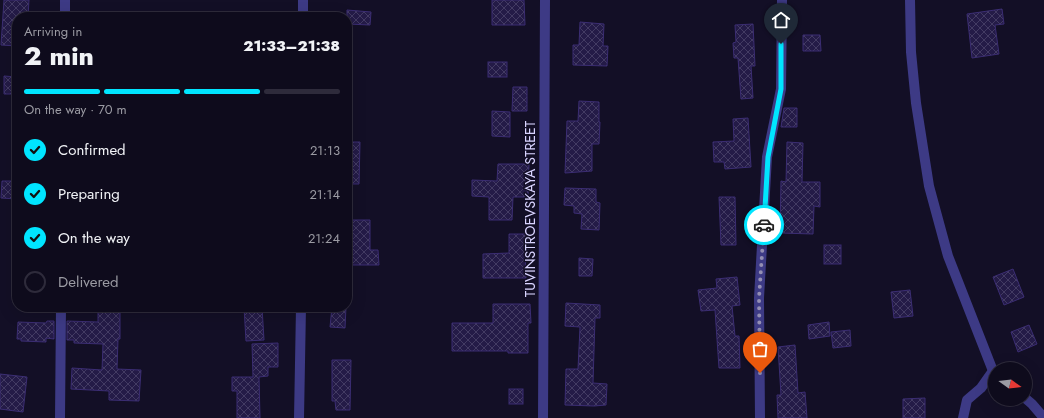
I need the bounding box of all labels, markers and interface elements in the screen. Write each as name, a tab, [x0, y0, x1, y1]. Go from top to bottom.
pin	[764, 3, 798, 44]
icon: home	[770, 9, 792, 31]
text: Arriving in	[24, 22, 82, 41]
text: 21:33–21:38	[243, 35, 340, 57]
text: 2 min	[24, 37, 94, 75]
text: On the way · 70 m	[24, 100, 127, 119]
street label: TUVINSTROEVSKAYA STREET	[520, 120, 540, 297]
icon: check	[24, 139, 46, 161]
text: Confirmed	[58, 139, 126, 161]
text: 21:13	[310, 141, 340, 160]
icon: check	[24, 183, 46, 205]
text: Preparing	[58, 183, 120, 205]
text: 21:14	[309, 185, 340, 204]
courier	[744, 205, 784, 245]
icon: car	[753, 214, 775, 236]
icon: check	[24, 227, 46, 249]
text: On the way	[58, 227, 130, 249]
text: 21:24	[308, 229, 340, 248]
text: Delivered	[58, 271, 119, 293]
pin	[743, 332, 777, 373]
icon: bag	[749, 338, 771, 360]
north arrow	[988, 362, 1032, 406]
map controls	[988, 362, 1032, 406]

